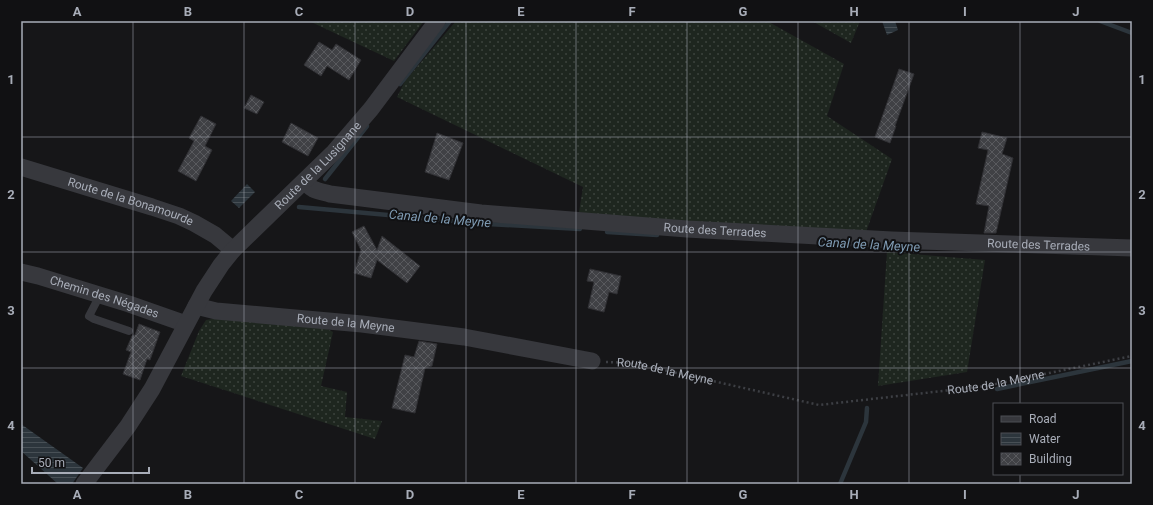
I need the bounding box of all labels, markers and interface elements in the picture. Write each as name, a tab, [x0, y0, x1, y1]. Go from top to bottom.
text: A	[73, 4, 82, 19]
text: B	[184, 4, 192, 19]
text: C	[295, 4, 304, 19]
text: D	[406, 4, 414, 19]
text: E	[517, 4, 525, 19]
text: F	[628, 4, 636, 19]
text: G	[739, 4, 748, 19]
text: H	[849, 4, 859, 19]
text: I	[963, 4, 967, 19]
text: J	[1072, 4, 1080, 19]
text: 1	[7, 72, 15, 87]
text: 1	[1138, 72, 1146, 87]
street label: Route de la Lusignane	[272, 119, 364, 213]
street label: Route de la Bonamourde	[66, 175, 196, 229]
text: 2	[7, 187, 15, 202]
text: 2	[1138, 187, 1146, 202]
water label: Canal de la Meyne	[388, 207, 492, 230]
street label: Route des Terrades	[663, 220, 767, 240]
water label: Canal de la Meyne	[817, 234, 921, 255]
street label: Route des Terrades	[987, 236, 1090, 254]
street label: Chemin des Négades	[48, 273, 161, 321]
text: 3	[7, 303, 15, 318]
text: 3	[1138, 303, 1146, 318]
street label: Route de la Meyne	[296, 311, 396, 335]
street label: Route de la Meyne	[617, 355, 715, 388]
street label: Route de la Meyne	[947, 367, 1046, 397]
legend	[993, 403, 1123, 475]
text: Road	[1029, 412, 1057, 426]
text: 4	[7, 418, 15, 433]
text: 4	[1138, 418, 1146, 433]
text: Water	[1029, 432, 1060, 446]
scale bar	[32, 449, 149, 475]
text: Building	[1029, 452, 1072, 466]
text: 50 m	[38, 456, 65, 470]
text: A	[73, 487, 82, 502]
text: B	[184, 487, 192, 502]
text: C	[295, 487, 304, 502]
text: D	[406, 487, 414, 502]
text: E	[517, 487, 525, 502]
text: F	[628, 487, 636, 502]
text: G	[739, 487, 748, 502]
text: H	[849, 487, 859, 502]
text: I	[963, 487, 967, 502]
text: J	[1072, 487, 1080, 502]

